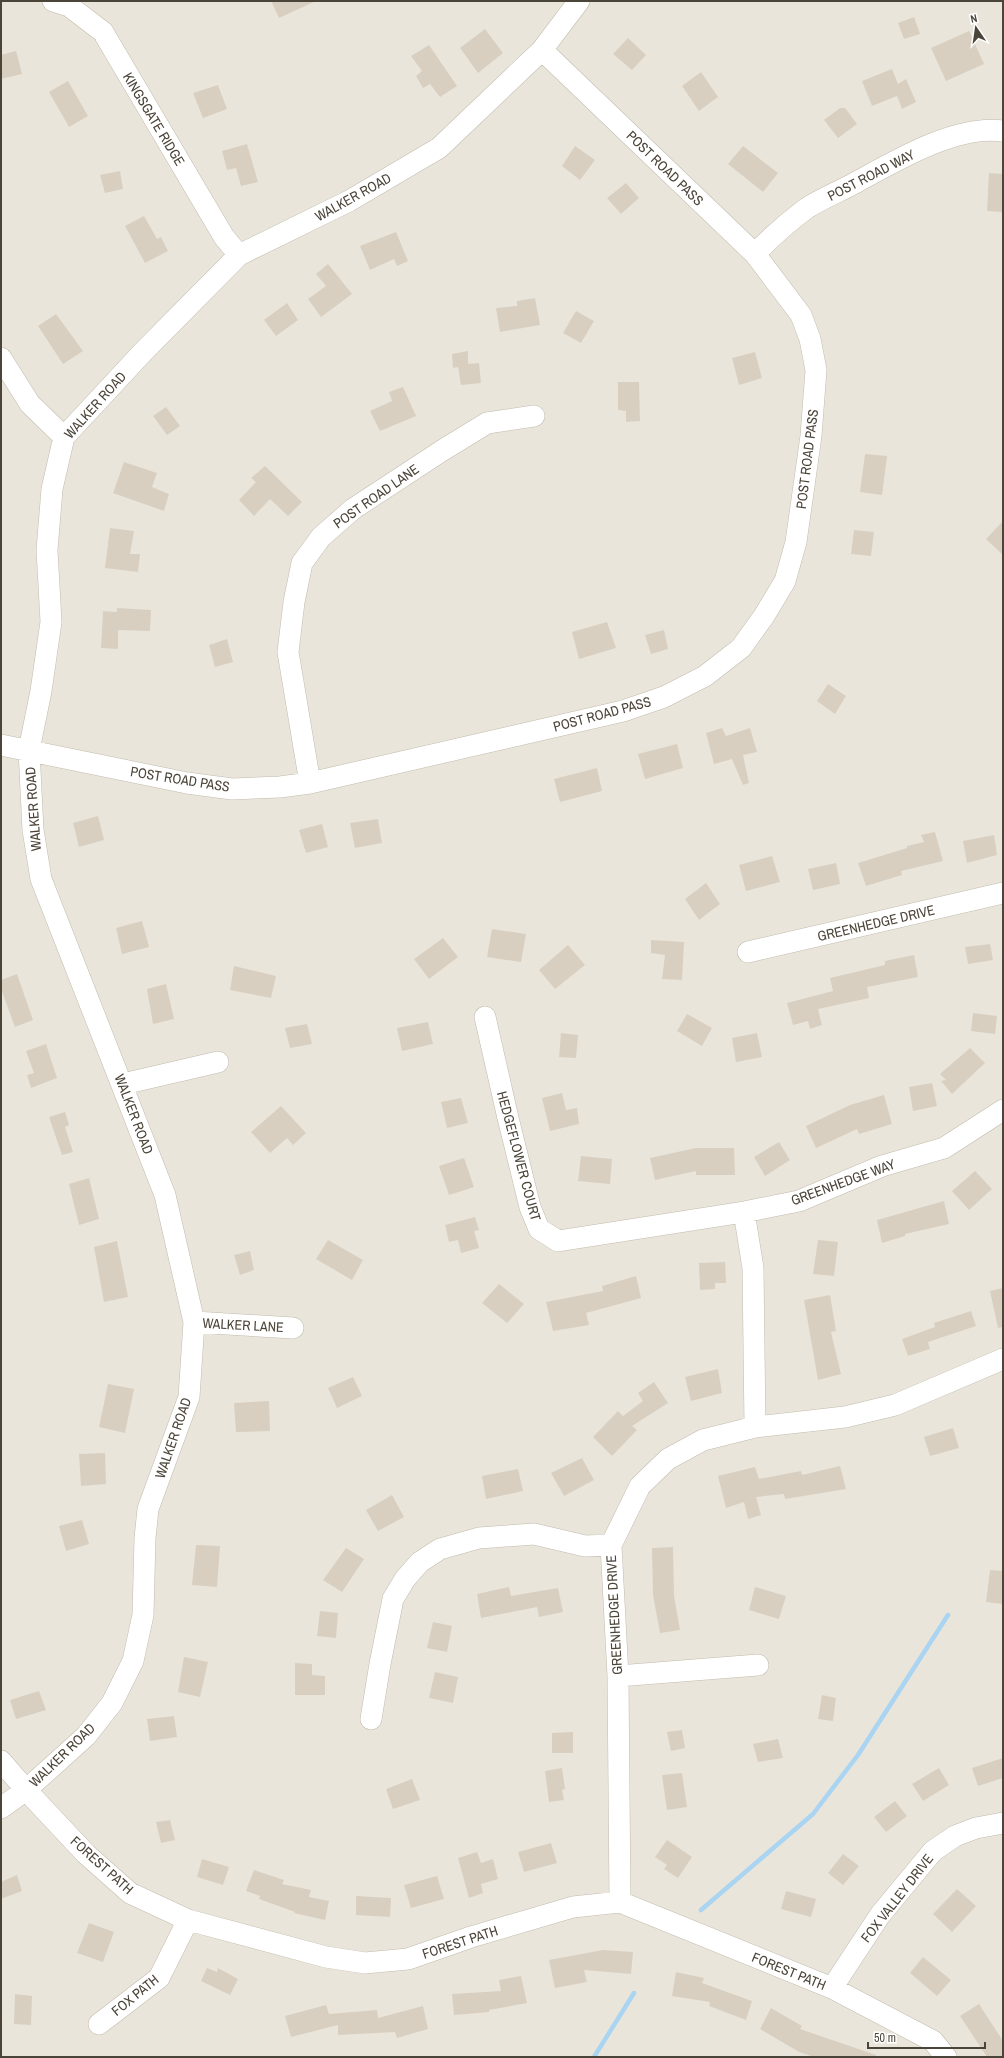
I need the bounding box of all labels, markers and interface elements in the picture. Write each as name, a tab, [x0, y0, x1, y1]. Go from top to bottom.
north arrow	[956, 8, 996, 48]
text: N	[969, 11, 978, 26]
street label: KINGSGATE RIDGE	[119, 69, 189, 169]
street label: POST ROAD PASS	[623, 127, 708, 210]
street label: POST ROAD WAY	[824, 145, 918, 205]
street label: WALKER ROAD	[312, 169, 394, 225]
street label: WALKER ROAD	[60, 368, 130, 442]
street label: POST ROAD PASS	[792, 408, 822, 510]
street label: POST ROAD LANE	[330, 460, 422, 532]
street label: POST ROAD PASS	[551, 692, 653, 736]
street label: POST ROAD PASS	[129, 762, 231, 796]
street label: WALKER ROAD	[21, 766, 45, 852]
street label: GREENHEDGE DRIVE	[816, 901, 936, 945]
street label: WALKER ROAD	[110, 1071, 158, 1157]
street label: HEDGEFLOWER COURT	[493, 1089, 545, 1223]
street label: GREENHEDGE WAY	[788, 1155, 898, 1209]
street label: WALKER LANE	[202, 1314, 284, 1336]
street label: WALKER ROAD	[151, 1395, 195, 1481]
street label: GREENHEDGE DRIVE	[602, 1555, 626, 1675]
street label: WALKER ROAD	[25, 1719, 99, 1791]
street label: FOREST PATH	[67, 1832, 137, 1898]
street label: FOX VALLEY DRIVE	[857, 1850, 937, 1946]
street label: FOREST PATH	[420, 1921, 500, 1963]
street label: FOREST PATH	[749, 1948, 829, 1994]
street label: FOX PATH	[108, 1970, 162, 2020]
scale bar	[868, 2024, 985, 2050]
text: 50 m	[874, 2030, 896, 2046]

